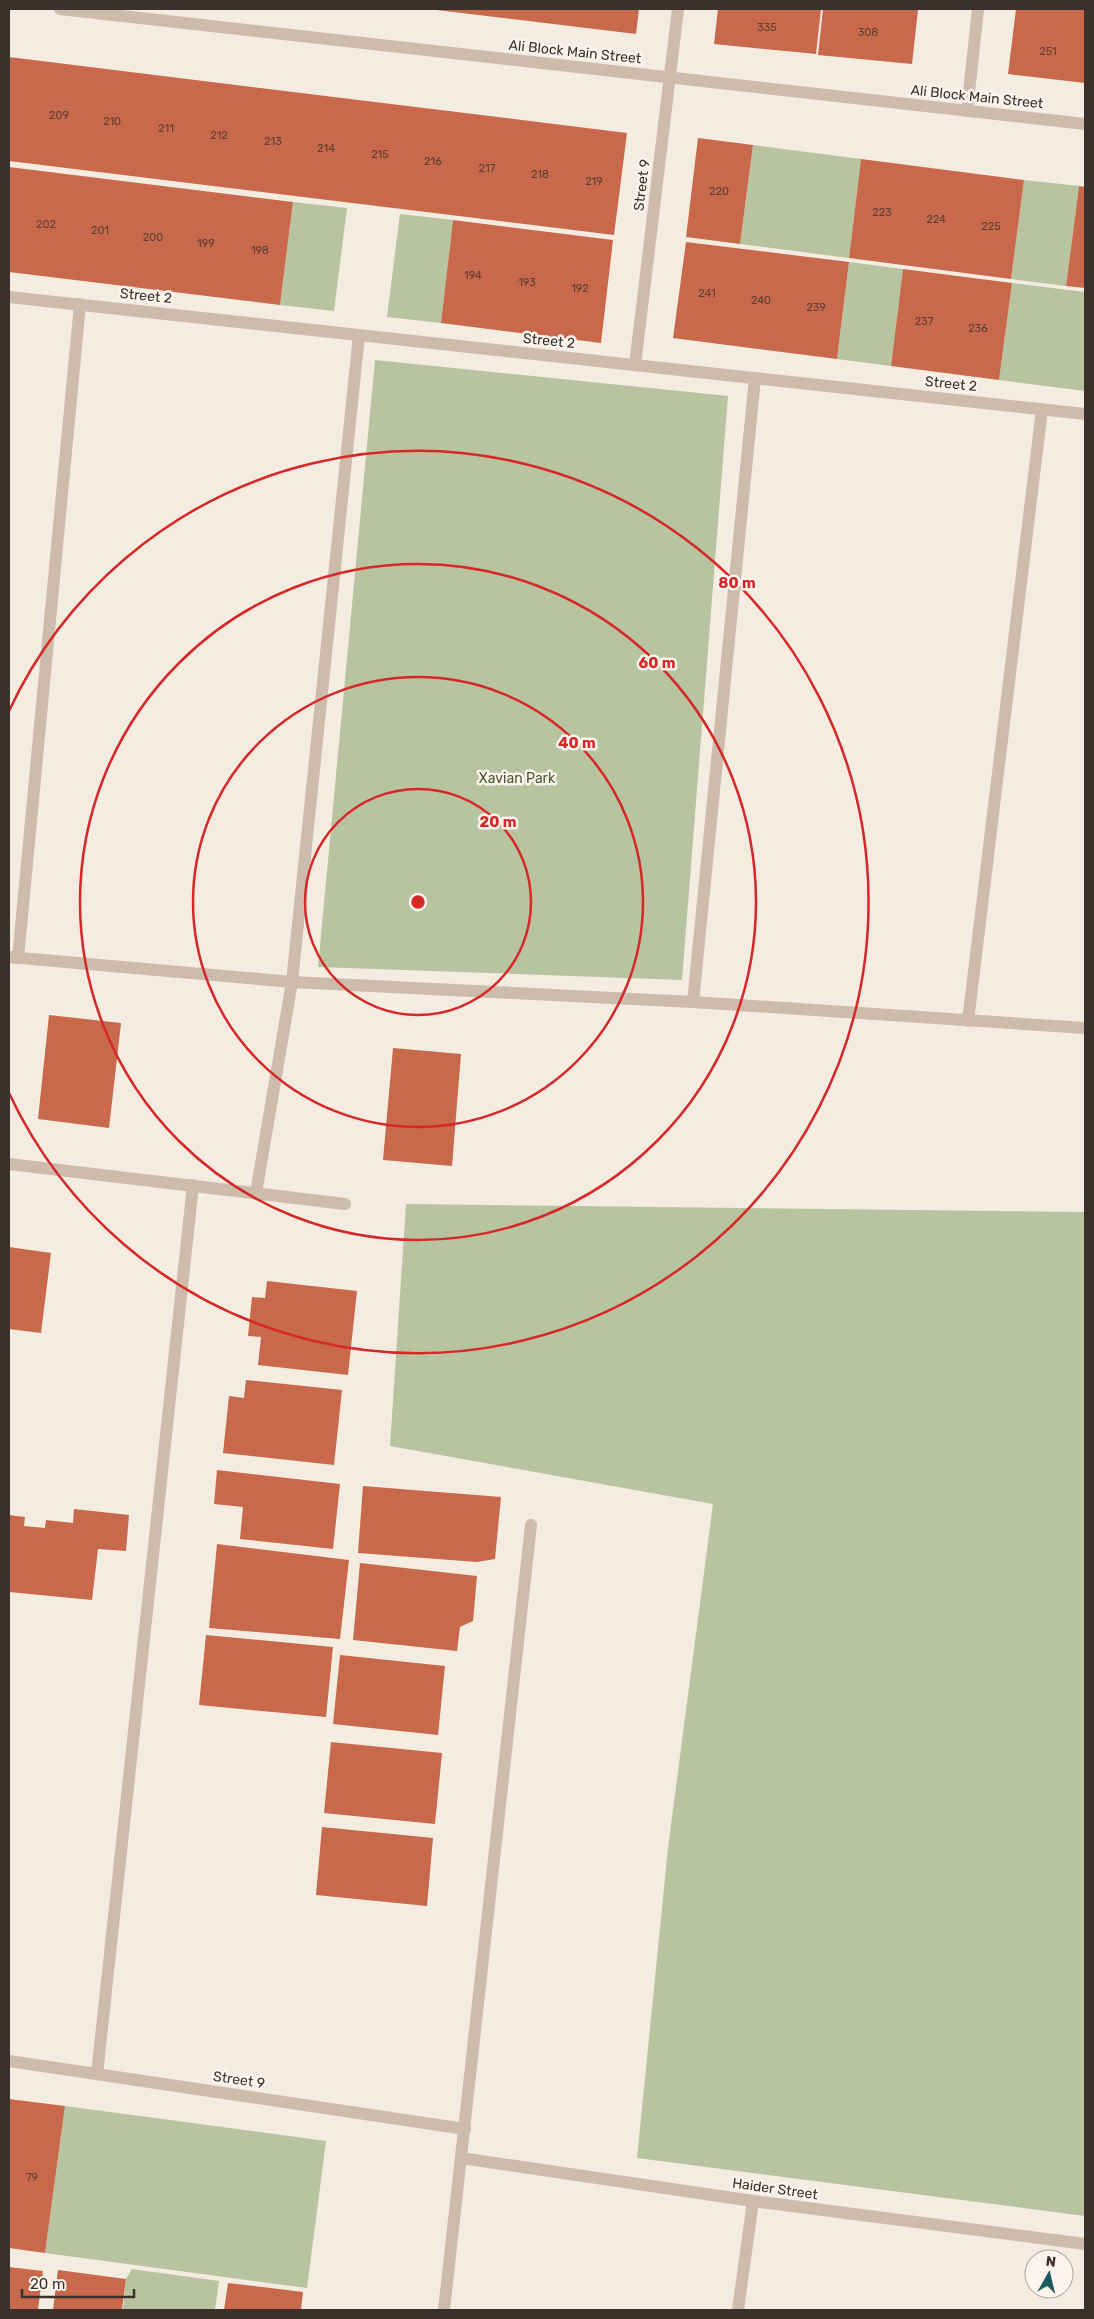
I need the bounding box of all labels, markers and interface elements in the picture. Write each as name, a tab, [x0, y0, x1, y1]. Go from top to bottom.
house number: 335	[757, 21, 777, 34]
house number: 308	[858, 26, 878, 39]
street label: Ali Block Main Street	[508, 37, 643, 67]
house number: 251	[1039, 45, 1057, 58]
street label: Ali Block Main Street	[910, 82, 1045, 112]
house number: 209	[49, 109, 69, 122]
house number: 210	[103, 115, 121, 128]
house number: 211	[158, 122, 174, 135]
house number: 212	[210, 129, 228, 142]
house number: 213	[264, 135, 282, 148]
house number: 214	[317, 142, 335, 155]
house number: 215	[371, 148, 389, 161]
house number: 216	[424, 155, 442, 168]
street label: Street 9	[630, 158, 654, 212]
house number: 217	[479, 162, 496, 175]
house number: 218	[531, 168, 549, 181]
house number: 219	[585, 175, 603, 188]
house number: 220	[709, 185, 729, 198]
house number: 223	[872, 206, 892, 219]
house number: 224	[926, 213, 946, 226]
house number: 202	[36, 218, 56, 231]
house number: 225	[981, 220, 1001, 233]
house number: 201	[91, 224, 109, 237]
house number: 200	[143, 231, 163, 244]
house number: 199	[197, 237, 215, 250]
house number: 198	[251, 244, 269, 257]
house number: 194	[464, 269, 482, 282]
house number: 193	[518, 276, 536, 289]
house number: 192	[571, 282, 589, 295]
street label: Street 2	[119, 285, 173, 307]
house number: 241	[698, 287, 716, 300]
house number: 240	[751, 294, 771, 307]
house number: 239	[806, 301, 826, 314]
house number: 237	[915, 315, 934, 328]
house number: 236	[968, 322, 988, 335]
street label: Street 2	[522, 330, 576, 352]
street label: Street 2	[924, 373, 978, 395]
text: 80 m	[718, 574, 756, 592]
text: 60 m	[639, 654, 675, 672]
text: 40 m	[558, 734, 596, 752]
park label: Xavian Park	[479, 770, 556, 787]
text: 20 m	[480, 813, 516, 831]
centre of rings	[409, 893, 427, 911]
street label: Street 9	[212, 2068, 266, 2092]
house number: 79	[26, 2171, 38, 2184]
street label: Haider Street	[731, 2175, 819, 2203]
north arrow	[1024, 2249, 1074, 2299]
text: N	[1045, 2253, 1057, 2271]
scale bar	[22, 2266, 135, 2298]
text: 20 m	[30, 2275, 65, 2293]

